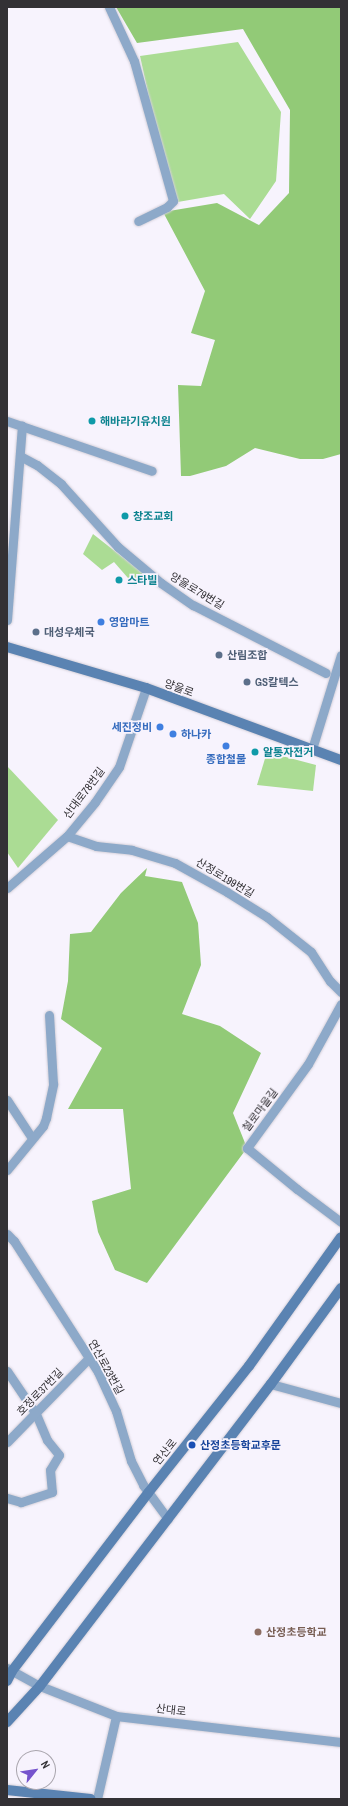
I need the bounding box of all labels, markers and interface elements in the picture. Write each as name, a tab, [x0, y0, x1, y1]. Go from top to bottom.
place label: 해바라기유치원	[100, 414, 171, 428]
marker: 해바라기유치원	[87, 416, 97, 426]
place label: 창조교회	[133, 509, 173, 523]
marker: 창조교회	[120, 511, 130, 521]
street label: 양을로79번길	[168, 570, 226, 612]
place label: 스타빌	[127, 573, 157, 587]
marker: 스타빌	[114, 575, 124, 585]
place label: 영암마트	[109, 615, 149, 629]
marker: 영암마트	[96, 617, 106, 627]
place label: 대성우체국	[44, 625, 95, 639]
marker: 대성우체국	[31, 627, 41, 637]
place label: 산림조합	[227, 648, 267, 662]
marker: 산림조합	[214, 650, 224, 660]
place label: GS칼텍스	[255, 675, 298, 689]
street label: 양을로	[162, 677, 196, 699]
marker: GS칼텍스	[242, 677, 252, 687]
place label: 세진정비	[112, 720, 152, 734]
marker: 세진정비	[155, 722, 165, 732]
place label: 하나카	[181, 727, 211, 741]
marker: 하나카	[168, 729, 178, 739]
marker: 종합철물	[221, 741, 231, 751]
place label: 알통자전거	[263, 745, 314, 759]
marker: 알통자전거	[250, 747, 260, 757]
place label: 종합철물	[206, 752, 246, 766]
street label: 산대로78번길	[60, 765, 108, 821]
street label: 산정로199번길	[193, 855, 257, 901]
street label: 철로마을길	[240, 1086, 280, 1134]
street label: 연산로23번길	[86, 1337, 126, 1397]
street label: 호정로37번길	[14, 1366, 66, 1418]
street label: 연산로	[150, 1436, 180, 1468]
place label: 산정초등학교후문	[200, 1438, 281, 1452]
marker: 산정초등학교후문	[187, 1440, 197, 1450]
place label: 산정초등학교	[266, 1625, 327, 1639]
marker: 산정초등학교	[253, 1627, 263, 1637]
street label: 산대로	[155, 1702, 187, 1718]
north arrow	[16, 1750, 56, 1790]
text: N	[38, 1758, 53, 1771]

